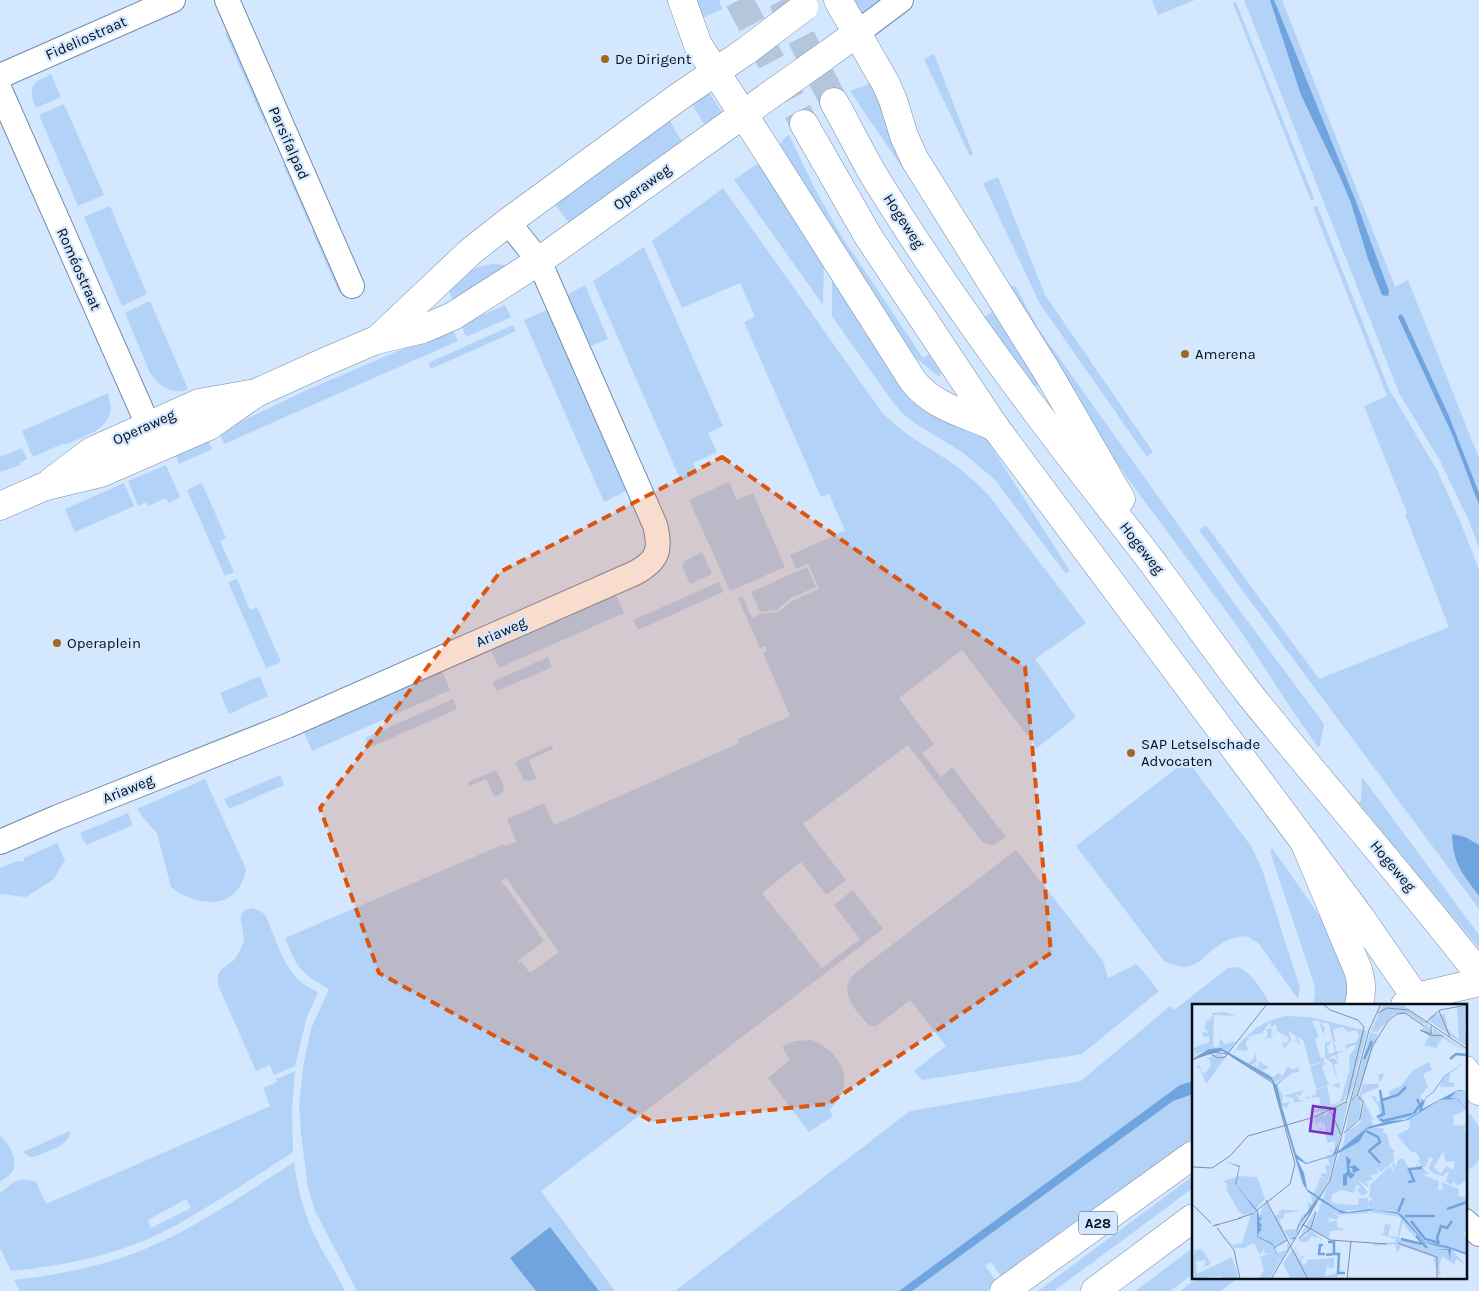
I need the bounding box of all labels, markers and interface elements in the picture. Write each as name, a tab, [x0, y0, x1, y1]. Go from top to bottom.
street label: Fideliostraat	[43, 12, 130, 64]
place label: De Dirigent	[615, 50, 692, 68]
marker: De Dirigent	[599, 53, 611, 65]
street label: Parsifalpad	[265, 104, 313, 182]
street label: Operaweg	[610, 160, 675, 214]
street label: Hogeweg	[880, 190, 929, 252]
street label: Roméostraat	[53, 225, 105, 313]
place label: Amerena	[1195, 345, 1256, 363]
marker: Amerena	[1179, 348, 1191, 360]
street label: Operaweg	[110, 405, 179, 449]
street label: Hogeweg	[1116, 518, 1168, 578]
street label: Ariaweg	[473, 613, 530, 651]
place label: Operaplein	[67, 634, 141, 652]
marker: Operaplein	[51, 637, 63, 649]
place label: SAP Letselschade Advocaten	[1141, 735, 1260, 770]
marker: SAP Letselschade Advocaten	[1125, 747, 1137, 759]
street label: Ariaweg	[100, 770, 157, 807]
street label: Hogeweg	[1366, 837, 1420, 896]
inset map	[1192, 1004, 1466, 1278]
road number: A28	[1079, 1212, 1117, 1234]

